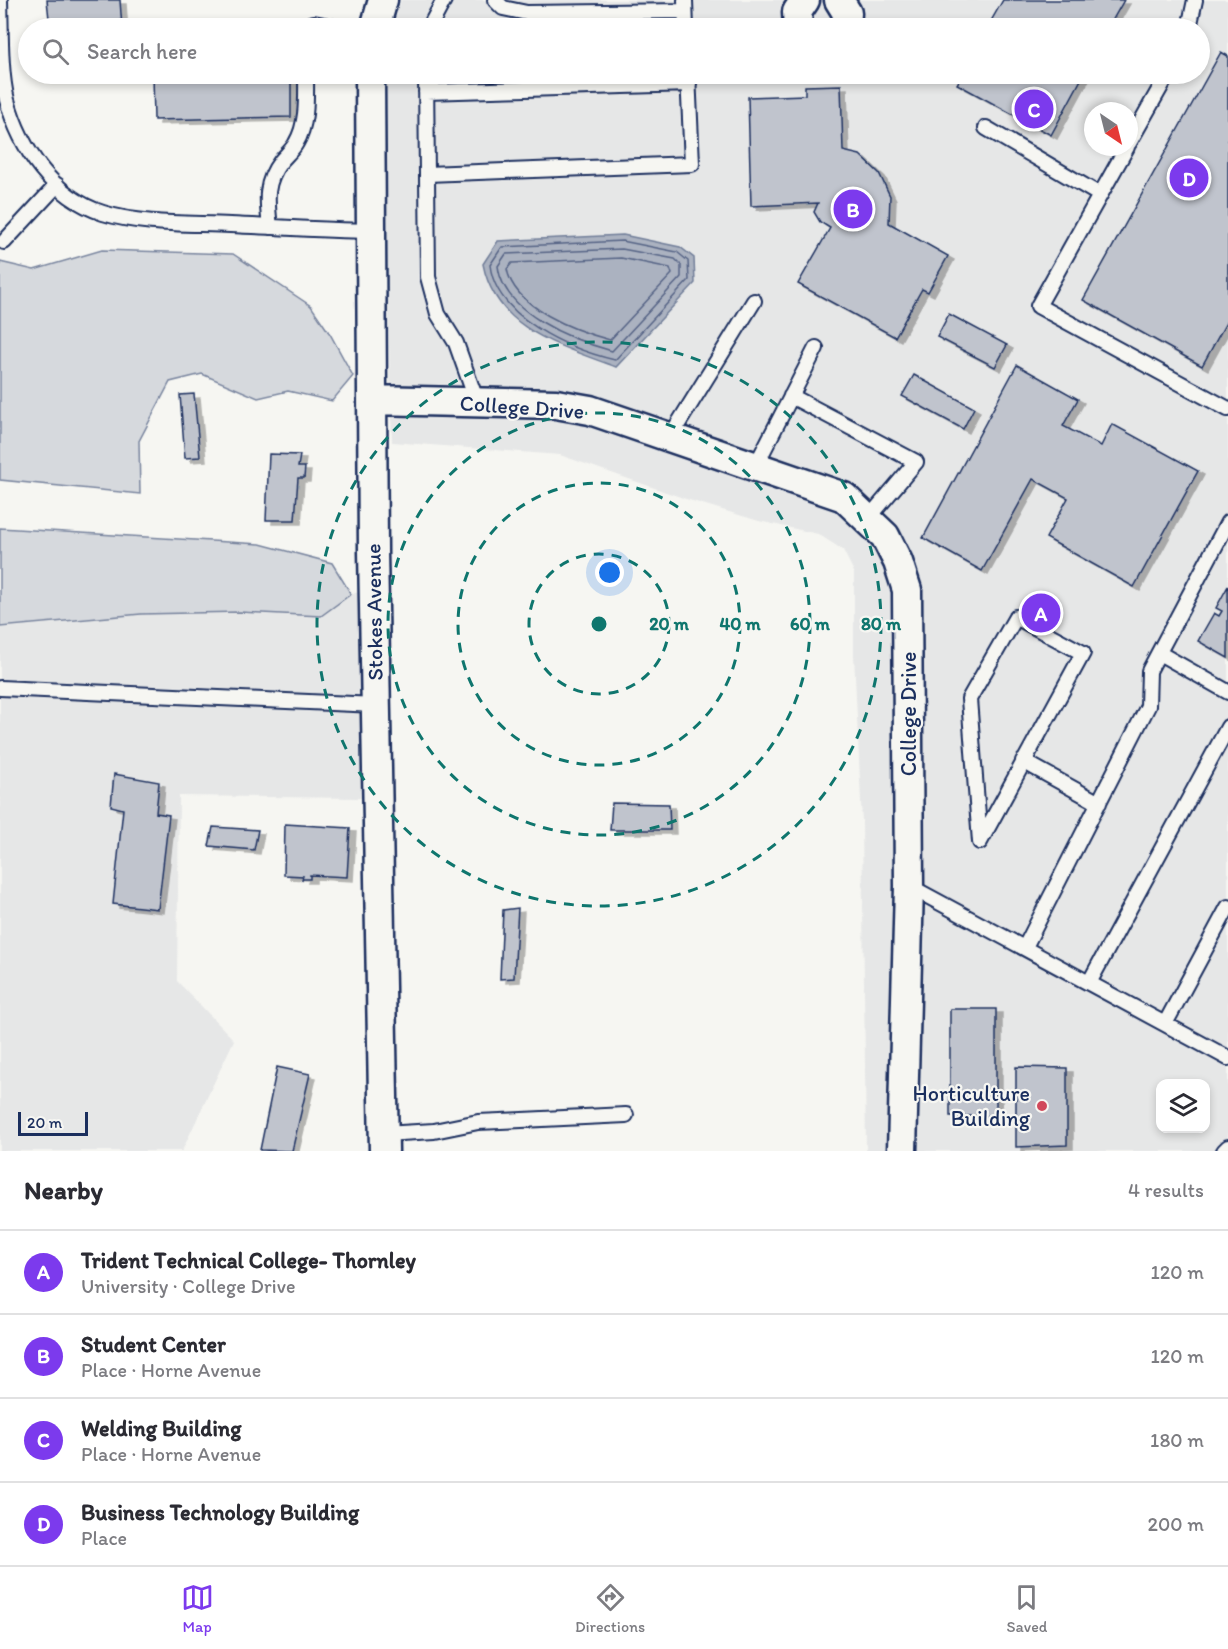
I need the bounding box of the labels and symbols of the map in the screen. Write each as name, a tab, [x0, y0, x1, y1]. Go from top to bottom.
pin: C	[1014, 86, 1054, 132]
north arrow	[1084, 102, 1138, 156]
pin: D	[1170, 156, 1208, 201]
pin: B	[834, 186, 872, 232]
street label: College Drive	[459, 389, 585, 425]
street label: Stokes Avenue	[359, 543, 389, 681]
your location	[595, 558, 624, 587]
pin: A	[1022, 590, 1060, 636]
text: 20 m	[649, 613, 690, 635]
text: 40 m	[719, 613, 761, 635]
text: 60 m	[790, 613, 831, 635]
text: 80 m	[861, 613, 902, 635]
centre of rings	[589, 614, 609, 634]
street label: College Drive	[895, 652, 922, 776]
place label: Horticulture Building	[913, 1080, 1031, 1132]
marker: Horticulture Building	[1035, 1099, 1049, 1113]
scale bar	[18, 1109, 88, 1136]

